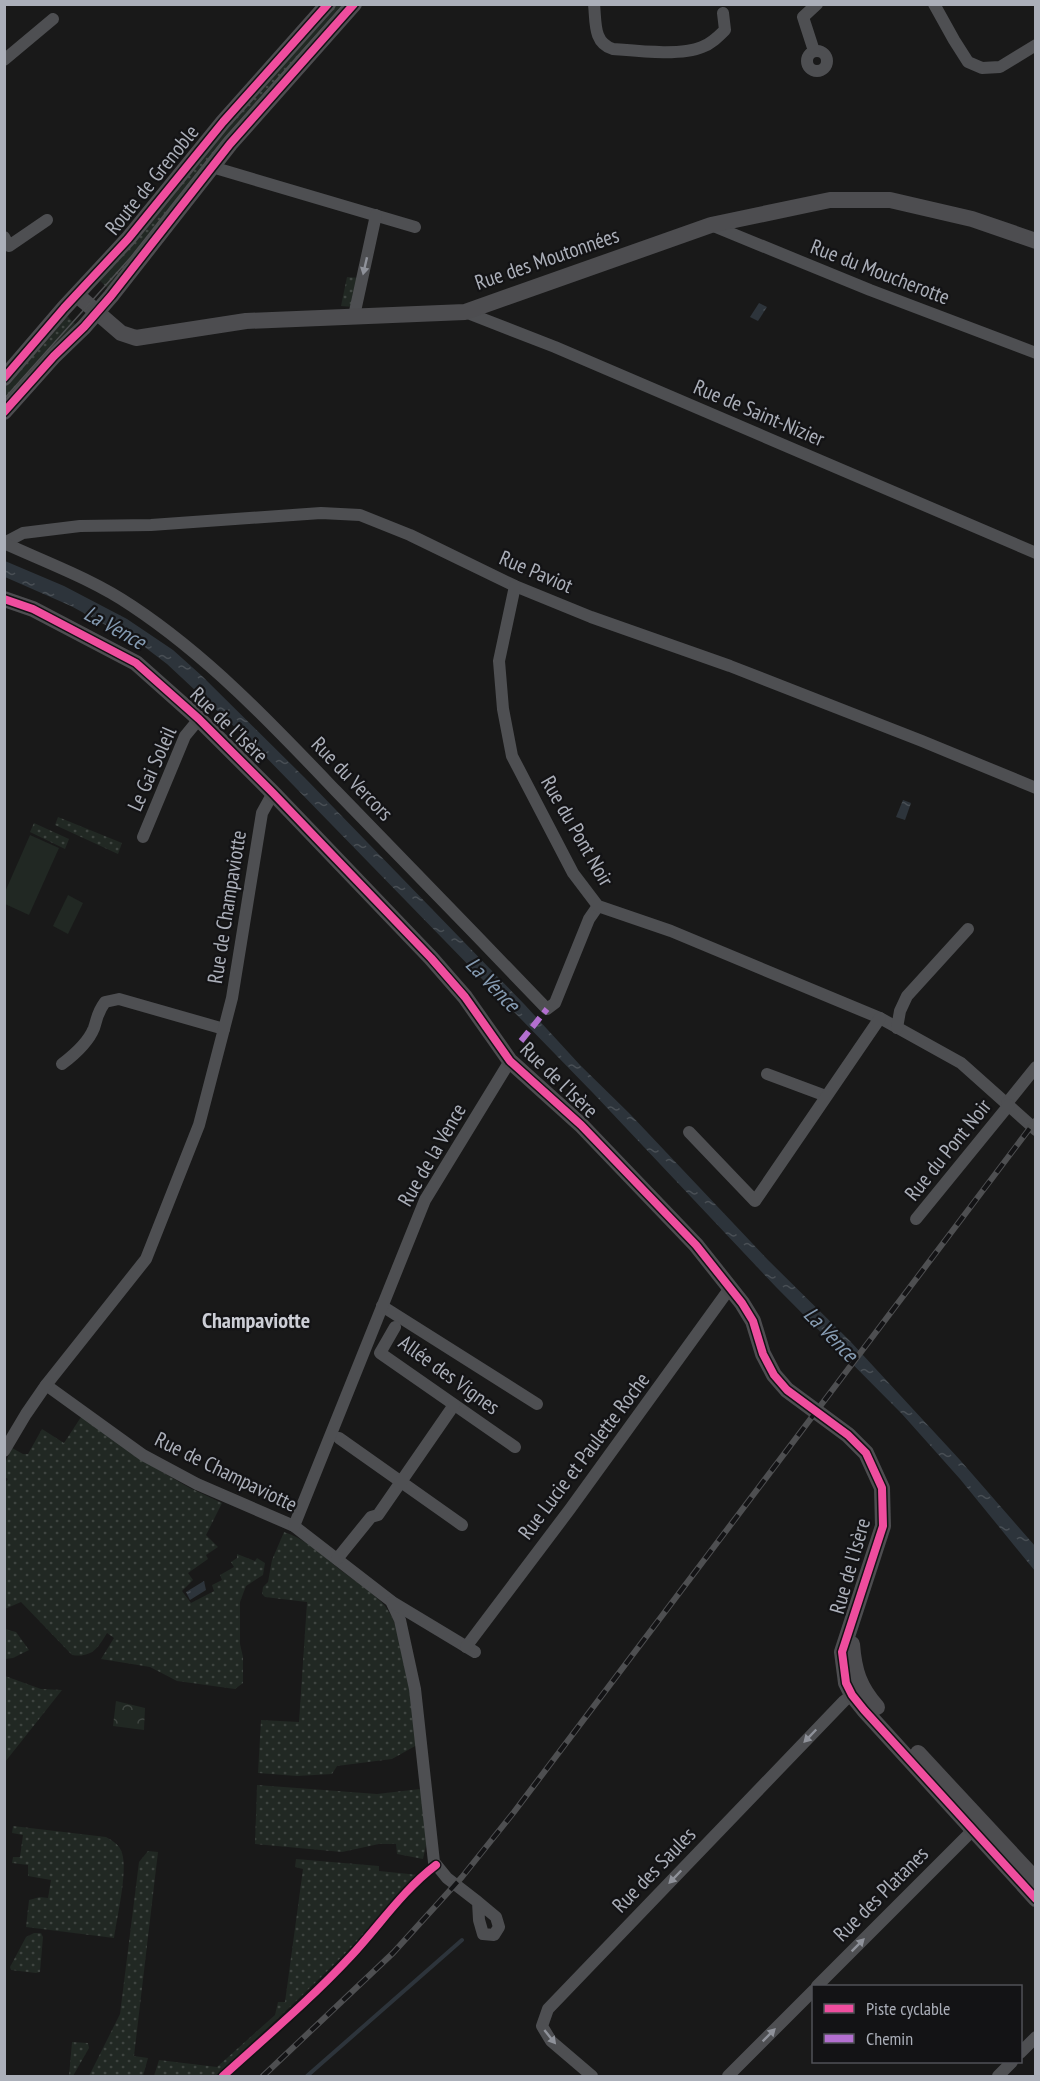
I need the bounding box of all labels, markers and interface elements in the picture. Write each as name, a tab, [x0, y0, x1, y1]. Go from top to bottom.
street label: Route de Grenoble	[99, 119, 204, 240]
street label: Rue des Moutonnées	[471, 221, 622, 296]
street label: Rue du Moucherotte	[807, 233, 954, 310]
one-way arrow	[360, 257, 369, 276]
street label: Rue de Saint-Nizier	[690, 373, 829, 452]
street label: Rue Paviot	[495, 544, 577, 599]
water label: La Vence	[79, 599, 152, 656]
street label: Rue de l'Isère	[185, 681, 274, 769]
street label: Le Gai Soleil	[121, 722, 182, 815]
street label: Rue du Vercors	[306, 731, 399, 826]
street label: Rue du Pont Noir	[535, 771, 620, 891]
street label: Rue de Champaviotte	[201, 828, 252, 986]
water label: La Vence	[460, 950, 527, 1019]
street label: Rue de l'Isère	[515, 1036, 604, 1124]
street label: Rue du Pont Noir	[898, 1093, 997, 1206]
street label: Rue de la Vence	[391, 1099, 472, 1211]
water label: La Vence	[798, 1300, 865, 1369]
district label: Champaviotte	[202, 1306, 310, 1334]
street label: Allée des Vignes	[393, 1329, 505, 1420]
street label: Rue Lucie et Paulette Roche	[512, 1367, 655, 1545]
street label: Rue de Champaviotte	[151, 1425, 302, 1518]
street label: Rue de l'Isère	[823, 1515, 876, 1617]
one-way arrow	[804, 1729, 818, 1743]
street label: Rue des Saules	[606, 1821, 701, 1918]
street label: Rue des Platanes	[827, 1840, 934, 1947]
one-way arrow	[669, 1869, 683, 1883]
one-way arrow	[851, 1938, 865, 1952]
legend	[812, 1985, 1022, 2063]
text: Piste cyclable	[866, 1997, 950, 2020]
text: Chemin	[866, 2027, 913, 2050]
one-way arrow	[762, 2028, 776, 2042]
one-way arrow	[544, 2029, 557, 2045]

